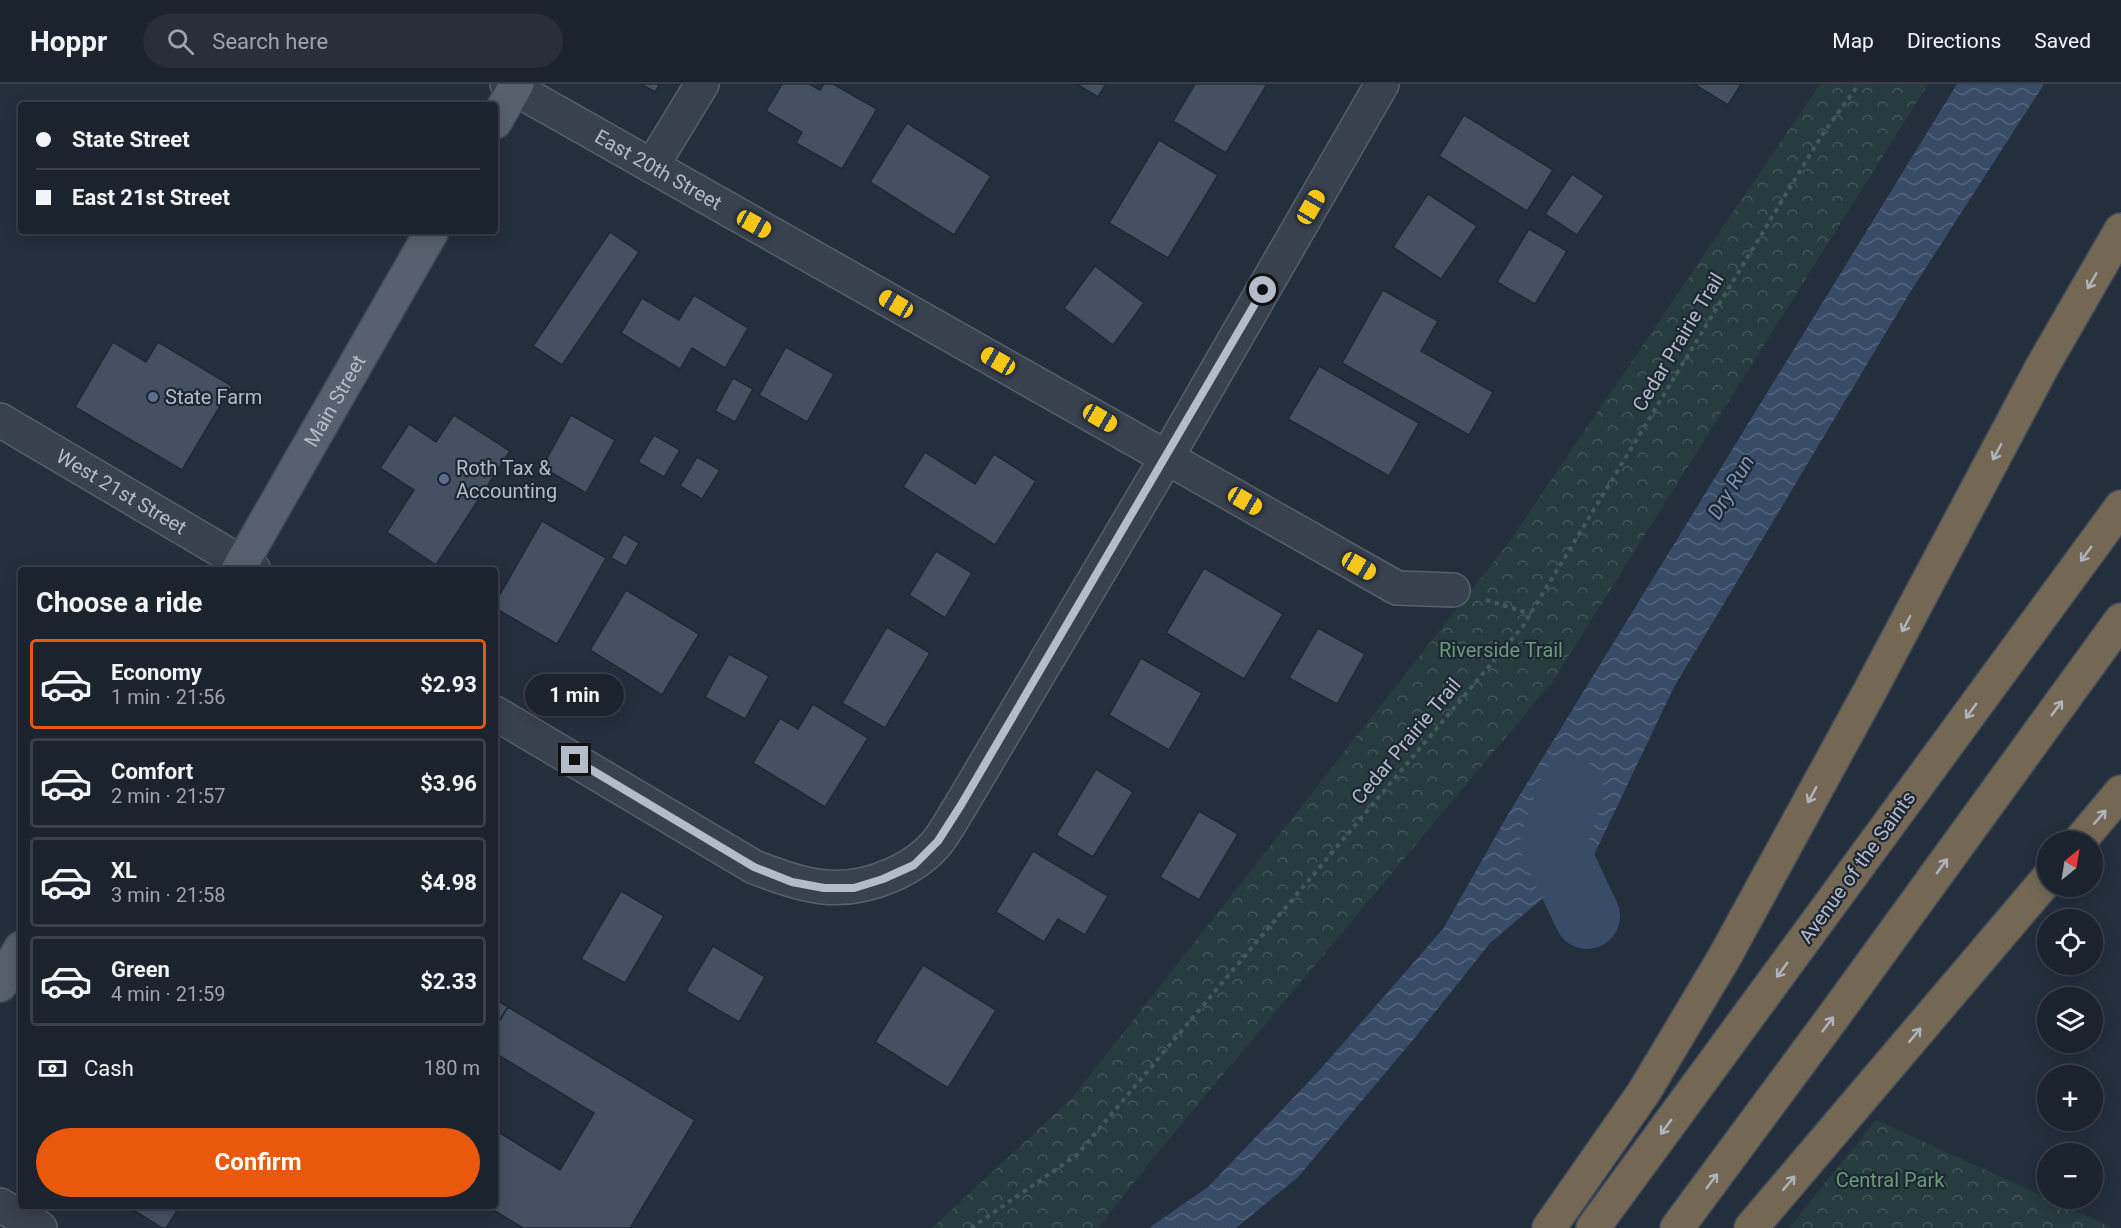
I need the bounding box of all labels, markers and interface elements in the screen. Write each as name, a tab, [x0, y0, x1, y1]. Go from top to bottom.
search box	[143, 14, 563, 68]
text: Hoppr	[30, 25, 107, 58]
icon: search	[164, 25, 197, 58]
text: Search here	[212, 29, 328, 54]
text: Map	[1832, 29, 1874, 53]
text: Directions	[1907, 29, 2001, 53]
text: Saved	[2034, 29, 2091, 53]
street label: East 20th Street	[591, 124, 726, 215]
text: State Street	[72, 127, 190, 152]
text: East 21st Street	[72, 185, 230, 210]
car	[1294, 187, 1328, 227]
car	[734, 207, 774, 241]
street label: Cedar Prairie Trail	[1627, 268, 1729, 416]
one-way arrow	[2085, 272, 2097, 289]
route start	[1249, 276, 1276, 303]
car	[876, 287, 916, 321]
car	[978, 344, 1018, 378]
street label: Main Street	[299, 351, 371, 451]
place label: State Farm	[165, 385, 262, 409]
marker: State Farm	[146, 390, 160, 404]
car	[1080, 401, 1120, 435]
one-way arrow	[1991, 442, 2002, 460]
street label: West 21st Street	[52, 444, 191, 539]
water label: Dry Run	[1703, 451, 1759, 523]
place label: Roth Tax & Accounting	[456, 456, 557, 503]
marker: Roth Tax & Accounting	[437, 472, 451, 486]
car	[1225, 484, 1265, 518]
one-way arrow	[2080, 545, 2093, 561]
car	[1339, 549, 1379, 583]
text: Choose a ride	[36, 587, 202, 619]
one-way arrow	[1900, 615, 1912, 632]
park label: Riverside Trail	[1439, 638, 1563, 662]
icon: car	[39, 657, 93, 711]
text: Economy	[111, 660, 202, 685]
text: $2.93	[420, 672, 477, 697]
callout: 1 min	[526, 673, 624, 715]
street label: Cedar Prairie Trail	[1346, 673, 1466, 809]
text: 1 min	[549, 683, 600, 707]
text: 1 min · 21:56	[111, 685, 226, 709]
one-way arrow	[2051, 701, 2063, 717]
one-way arrow	[1965, 703, 1977, 719]
route end	[561, 746, 588, 773]
icon: car	[39, 756, 93, 810]
text: Comfort	[111, 759, 193, 784]
text: $3.96	[420, 771, 477, 796]
text: 2 min · 21:57	[111, 784, 226, 808]
street label: Avenue of the Saints	[1794, 786, 1920, 948]
one-way arrow	[1806, 786, 1818, 803]
one-way arrow	[2093, 810, 2107, 825]
north arrow	[2037, 831, 2103, 897]
map controls	[2037, 831, 2103, 1209]
icon: car	[39, 855, 93, 909]
text: XL	[111, 858, 137, 883]
one-way arrow	[1936, 859, 1948, 875]
text: $4.98	[420, 870, 477, 895]
text: 3 min · 21:58	[111, 883, 226, 907]
button: locate	[2037, 909, 2103, 975]
icon: car	[39, 954, 93, 1008]
text: Green	[111, 957, 170, 982]
one-way arrow	[1775, 962, 1788, 978]
text: $2.33	[420, 969, 477, 994]
text: 4 min · 21:59	[111, 982, 226, 1006]
button: layers	[2037, 987, 2103, 1053]
one-way arrow	[1822, 1017, 1834, 1033]
one-way arrow	[1908, 1027, 1921, 1043]
icon: cash	[36, 1052, 69, 1085]
text: Cash	[84, 1056, 134, 1081]
text: 180 m	[424, 1056, 480, 1080]
button: +	[2037, 1065, 2103, 1131]
one-way arrow	[1660, 1119, 1673, 1135]
button: Confirm	[36, 1128, 480, 1197]
button: −	[2037, 1143, 2103, 1209]
park label: Central Park	[1836, 1168, 1945, 1192]
one-way arrow	[1705, 1173, 1718, 1189]
one-way arrow	[1782, 1175, 1795, 1191]

